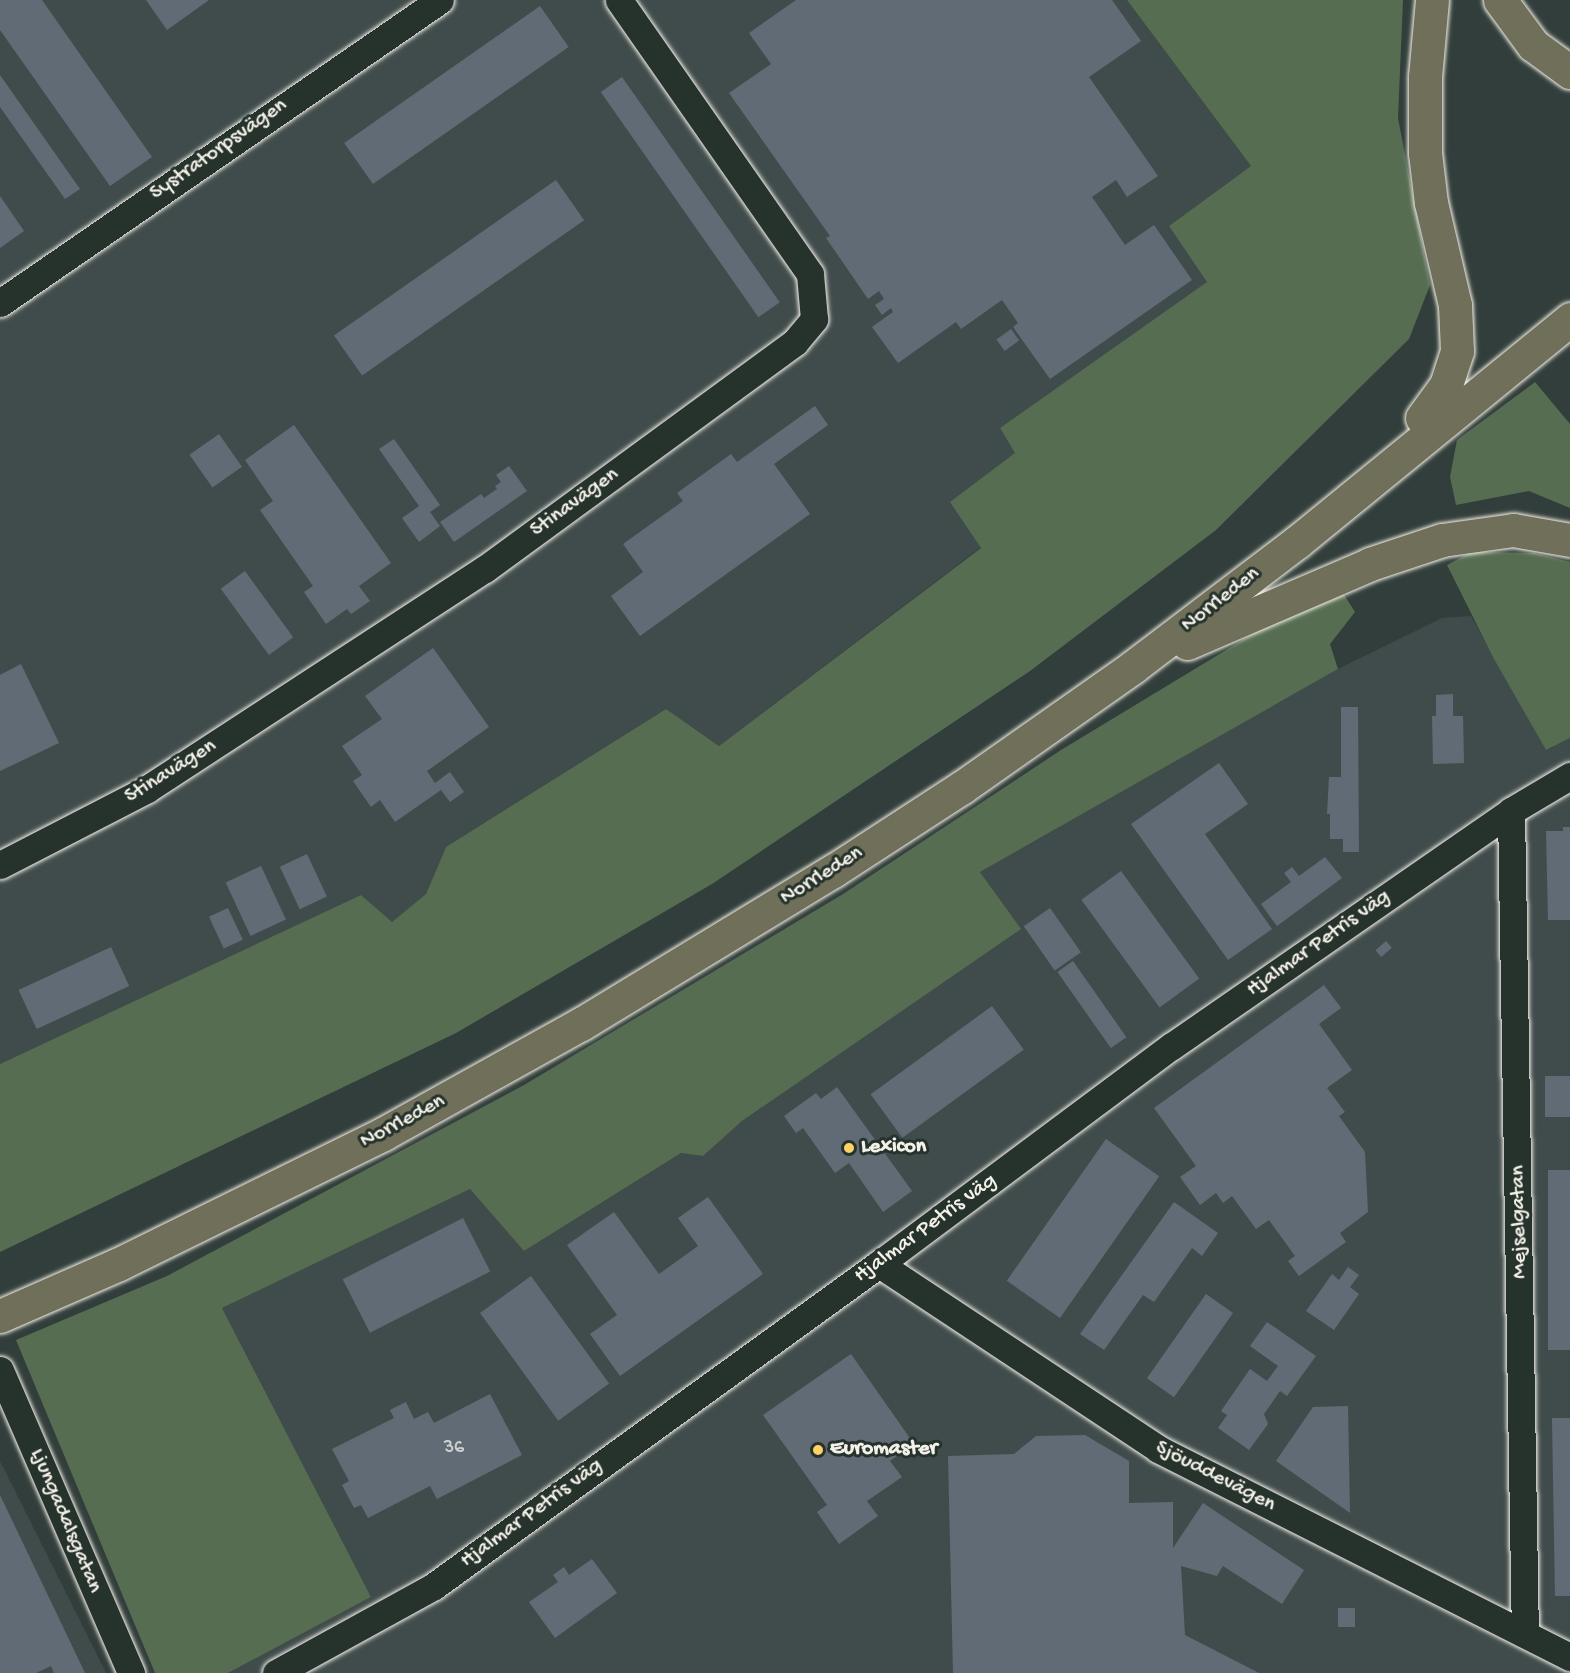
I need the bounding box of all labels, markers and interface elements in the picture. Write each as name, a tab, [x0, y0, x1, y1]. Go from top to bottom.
street label: Systratorpsvägen	[145, 93, 293, 207]
street label: Stinavägen	[526, 462, 624, 544]
street label: Norrleden	[1177, 561, 1265, 639]
street label: Stinavägen	[120, 734, 222, 810]
street label: Norrleden	[776, 840, 868, 912]
street label: Hjalmar Petris väg	[1242, 885, 1396, 1003]
street label: Norrleden	[356, 1089, 450, 1155]
place label: Lexicon	[861, 1135, 926, 1161]
marker: Lexicon	[842, 1141, 856, 1155]
street label: Mejselgatan	[1506, 1165, 1534, 1279]
street label: Hjalmar Petris väg	[850, 1168, 1002, 1290]
street label: Sjöuddevägen	[1150, 1435, 1280, 1519]
house number: 36	[444, 1436, 464, 1460]
place label: Euromaster	[830, 1437, 937, 1463]
marker: Euromaster	[811, 1443, 825, 1457]
street label: Ljungadalsgatan	[23, 1445, 107, 1597]
street label: Hjalmar Petris väg	[456, 1453, 608, 1575]

